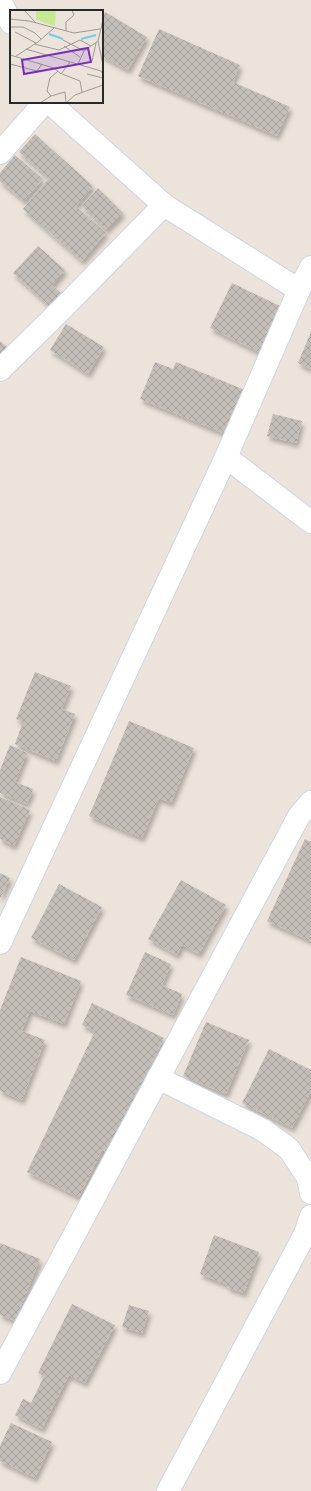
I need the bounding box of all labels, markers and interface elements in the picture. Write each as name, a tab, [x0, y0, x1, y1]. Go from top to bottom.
inset map	[10, 10, 103, 103]

